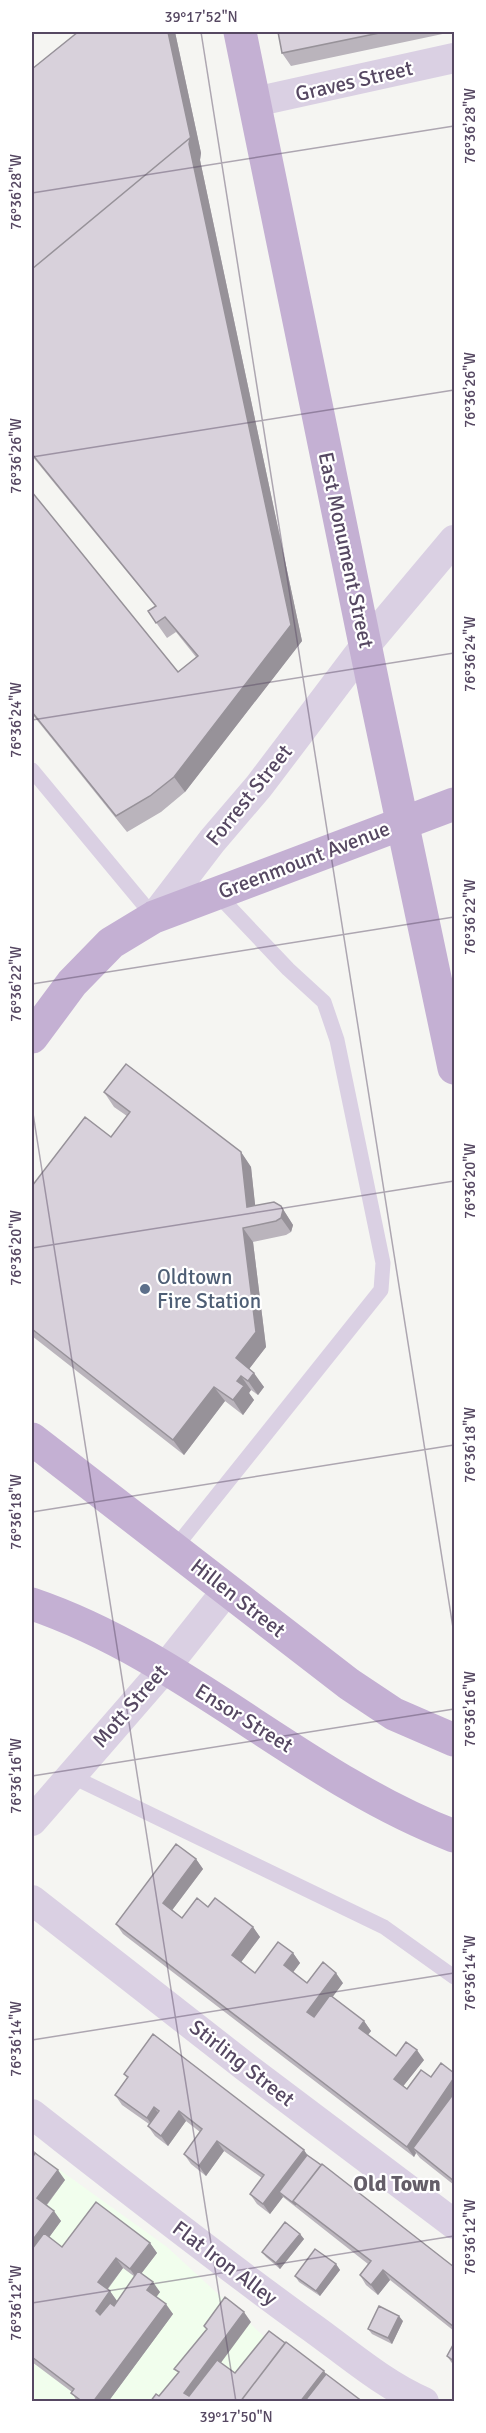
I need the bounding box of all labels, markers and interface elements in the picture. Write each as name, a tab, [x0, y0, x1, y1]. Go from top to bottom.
text: 39°17'52"N	[164, 8, 238, 26]
street label: Graves Street	[293, 55, 415, 107]
text: 76°36'28"W	[461, 88, 479, 164]
text: 76°36'28"W	[7, 154, 25, 230]
text: 76°36'26"W	[461, 352, 479, 428]
text: 76°36'26"W	[7, 418, 25, 494]
street label: East Monument Street	[313, 450, 379, 650]
text: 76°36'24"W	[461, 616, 479, 692]
text: 76°36'24"W	[7, 682, 25, 758]
street label: Forrest Street	[200, 739, 298, 851]
street label: Greenmount Avenue	[215, 815, 393, 905]
text: 76°36'22"W	[461, 879, 479, 955]
text: 76°36'22"W	[7, 946, 25, 1022]
text: 76°36'20"W	[461, 1143, 479, 1219]
text: 76°36'20"W	[7, 1210, 25, 1286]
place label: Oldtown Fire Station	[157, 1264, 261, 1314]
marker: Oldtown Fire Station	[138, 1282, 152, 1296]
text: 76°36'18"W	[461, 1407, 479, 1483]
text: 76°36'18"W	[7, 1474, 25, 1550]
street label: Hillen Street	[185, 1553, 291, 1643]
street label: Mott Street	[87, 1659, 173, 1753]
text: 76°36'16"W	[461, 1671, 479, 1747]
street label: Ensor Street	[190, 1678, 298, 1758]
text: 76°36'16"W	[7, 1738, 25, 1814]
text: 76°36'14"W	[461, 1935, 479, 2011]
text: 76°36'14"W	[7, 2001, 25, 2077]
street label: Stirling Street	[184, 2014, 300, 2112]
district label: Old Town	[353, 2170, 441, 2197]
text: 76°36'12"W	[461, 2199, 479, 2275]
street label: Flat Iron Alley	[167, 2215, 283, 2311]
text: 76°36'12"W	[7, 2265, 25, 2341]
text: 39°17'50"N	[199, 2408, 273, 2426]

